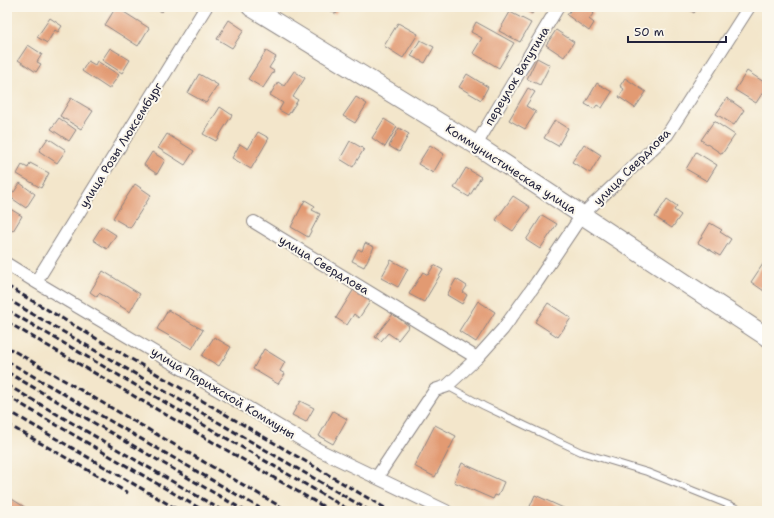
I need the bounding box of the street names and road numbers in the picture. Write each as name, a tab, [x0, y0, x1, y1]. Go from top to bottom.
street label: переулок Ватутина	[481, 23, 553, 129]
street label: улица Розы Люксембург	[76, 79, 167, 211]
street label: Коммунистическая улица	[442, 121, 580, 218]
street label: улица Свердлова	[590, 125, 674, 209]
street label: улица Свердлова	[276, 232, 372, 299]
street label: улица Парижской Коммуны	[148, 343, 298, 443]

